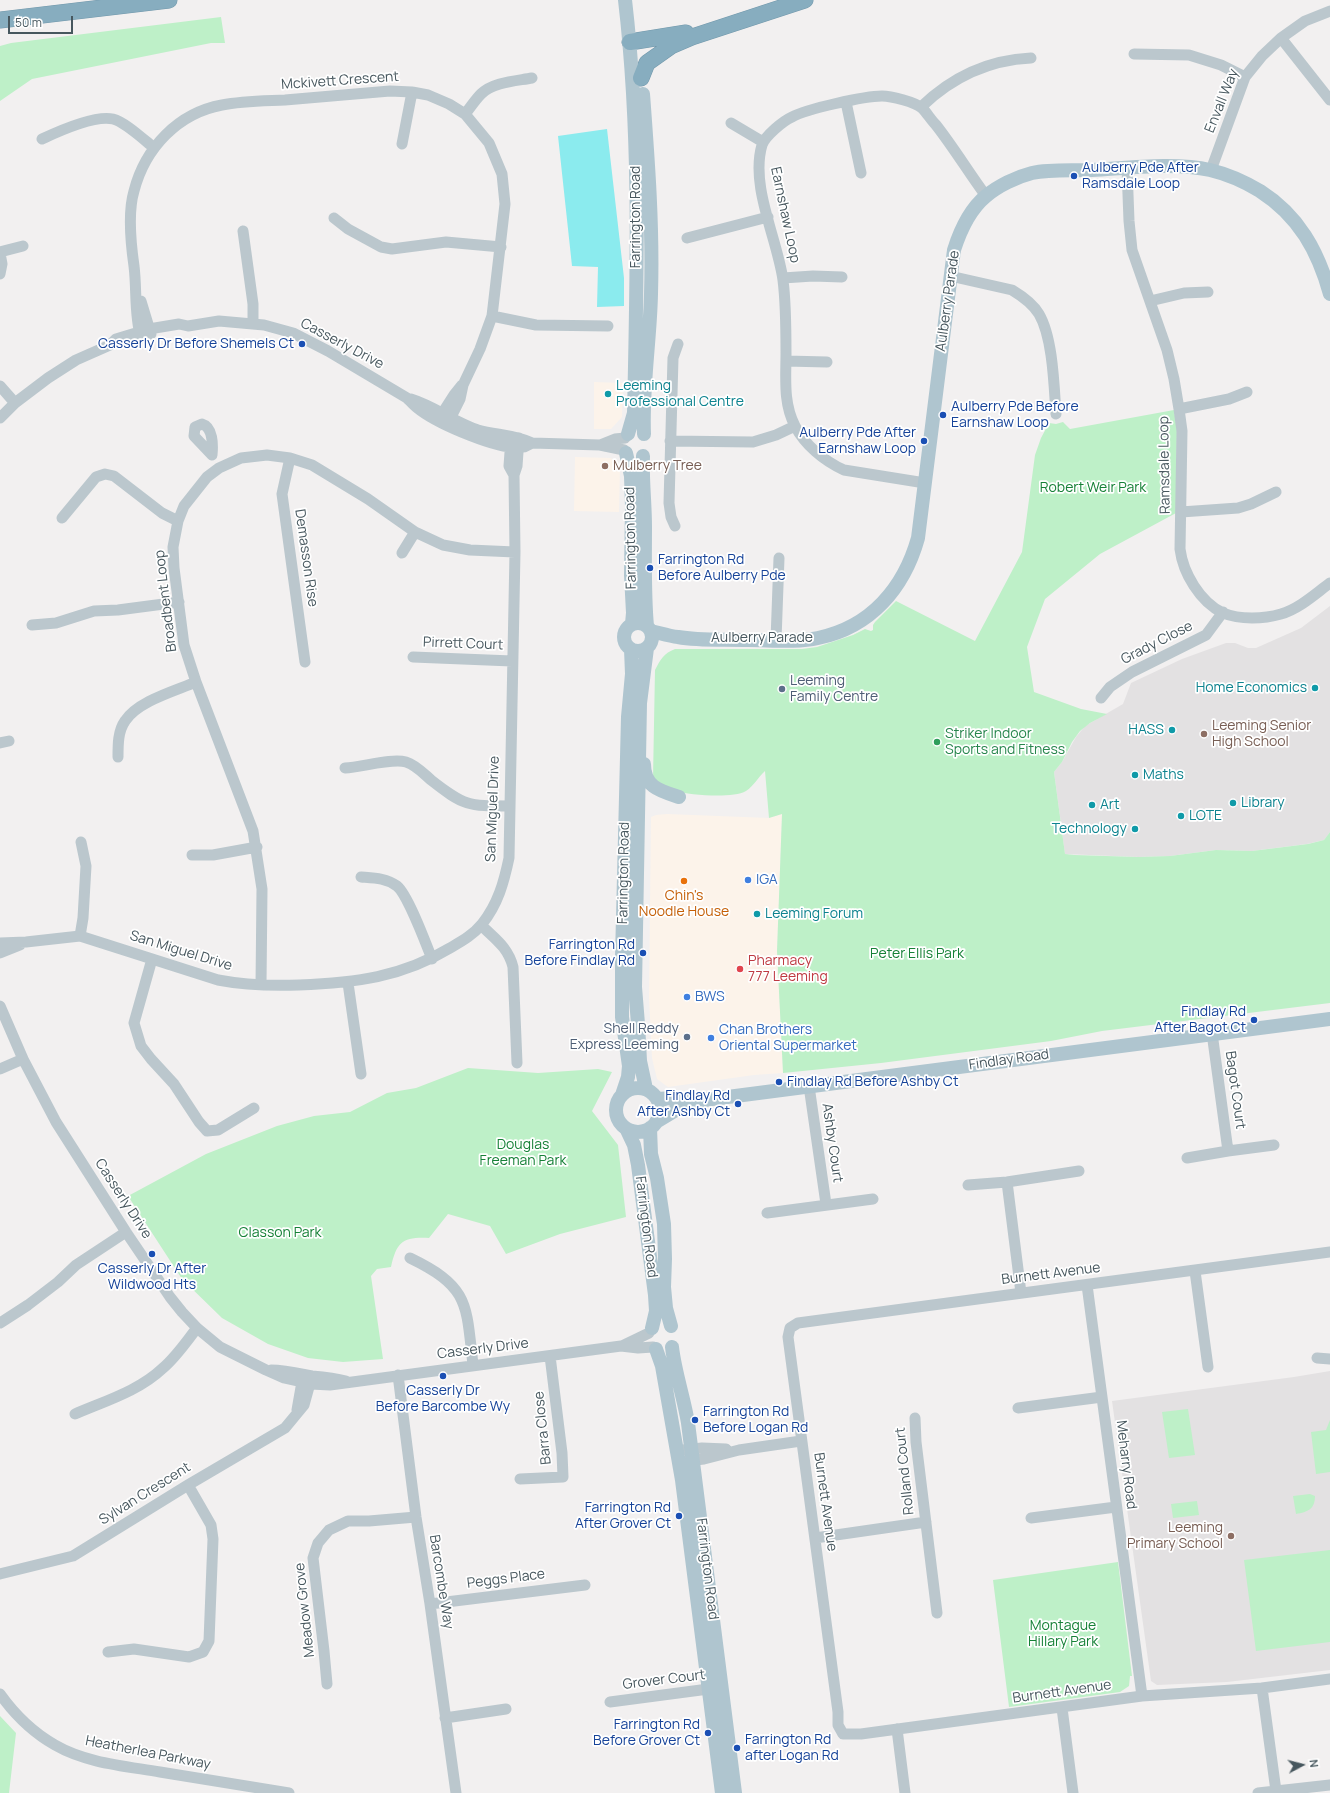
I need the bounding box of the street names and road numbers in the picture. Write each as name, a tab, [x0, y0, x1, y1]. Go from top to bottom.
street label: Envall Way	[1202, 67, 1242, 135]
street label: Mckivett Crescent	[281, 69, 399, 93]
street label: Earnshaw Loop	[767, 165, 803, 265]
street label: Farrington Road	[628, 166, 644, 268]
street label: Aulberry Parade	[933, 249, 963, 353]
street label: Casserly Drive	[297, 315, 387, 373]
street label: Ramsdale Loop	[1156, 416, 1174, 514]
street label: Farrington Road	[622, 487, 640, 589]
street label: Demasson Rise	[291, 508, 321, 608]
street label: Broadbent Loop	[151, 549, 181, 653]
street label: Grady Close	[1118, 618, 1196, 668]
street label: Aulberry Parade	[711, 630, 813, 646]
street label: Pirrett Court	[423, 634, 503, 654]
street label: San Miguel Drive	[483, 756, 503, 862]
street label: Farrington Road	[615, 822, 633, 924]
street label: San Miguel Drive	[128, 927, 234, 975]
street label: Findlay Road	[968, 1046, 1050, 1074]
street label: Bagot Court	[1221, 1050, 1249, 1130]
street label: Ashby Court	[818, 1102, 846, 1184]
street label: Casserly Drive	[91, 1156, 155, 1242]
street label: Farrington Road	[631, 1175, 661, 1279]
street label: Burnett Avenue	[1001, 1260, 1101, 1288]
street label: Casserly Drive	[436, 1335, 530, 1363]
street label: Barra Close	[531, 1390, 555, 1466]
street label: Meharry Road	[1112, 1420, 1140, 1510]
street label: Rolland Court	[892, 1426, 918, 1516]
street label: Burnett Avenue	[810, 1452, 840, 1552]
street label: Sylvan Crescent	[96, 1459, 194, 1529]
street label: Farrington Road	[692, 1517, 722, 1621]
street label: Barcombe Way	[425, 1534, 457, 1630]
street label: Meadow Grove	[292, 1562, 318, 1658]
street label: Peggs Place	[466, 1566, 546, 1592]
street label: Grover Court	[622, 1667, 706, 1693]
street label: Burnett Avenue	[1012, 1677, 1112, 1707]
street label: Heatherlea Parkway	[84, 1733, 212, 1773]

